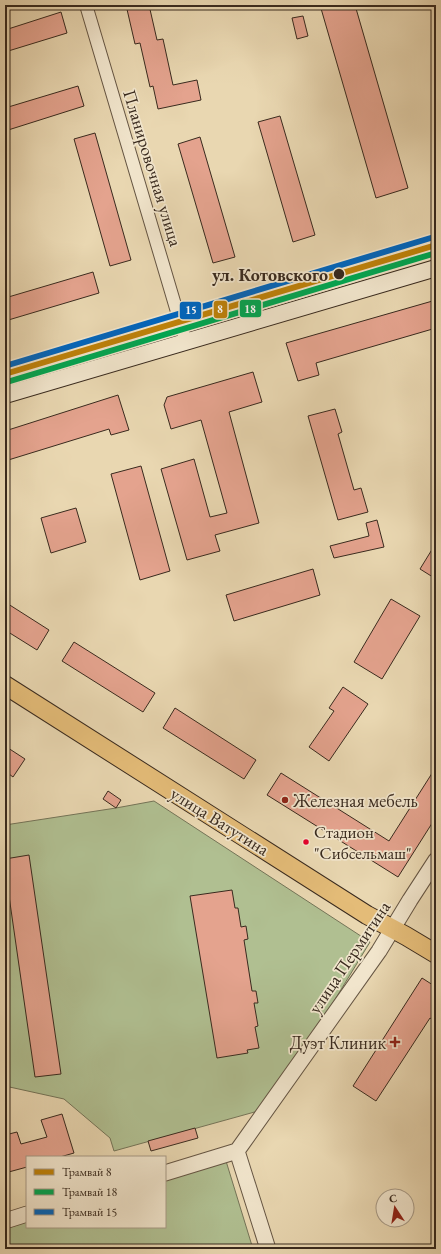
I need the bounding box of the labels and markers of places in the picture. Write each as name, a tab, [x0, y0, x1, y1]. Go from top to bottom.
place label: ул. Котовского	[212, 263, 328, 286]
marker: ул. Котовского	[332, 267, 346, 281]
place label: Железная мебель	[292, 789, 418, 812]
marker: Железная мебель	[280, 795, 290, 805]
place label: Стадион "Сибсельмаш"	[314, 821, 412, 864]
marker: Стадион "Сибсельмаш"	[301, 837, 311, 847]
place label: Дуэт Клиник	[290, 1031, 386, 1054]
marker: Дуэт Клиник	[389, 1036, 401, 1048]

